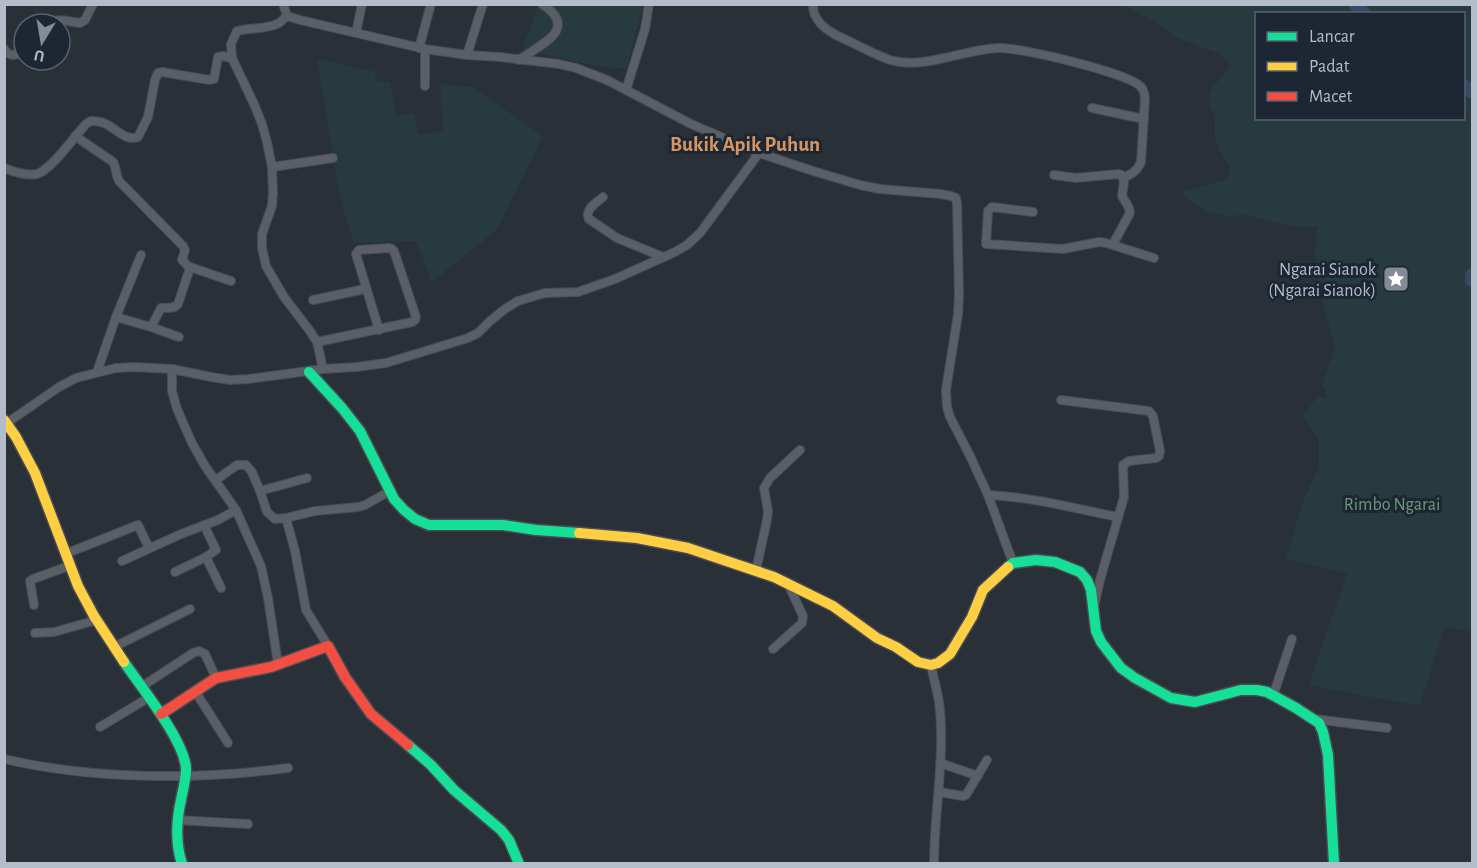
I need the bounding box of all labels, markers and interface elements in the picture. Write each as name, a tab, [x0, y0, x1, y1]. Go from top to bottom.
north arrow	[12, 12, 72, 72]
legend	[1255, 12, 1465, 120]
text: Lancar	[1309, 28, 1355, 46]
text: U	[33, 47, 46, 65]
text: Padat	[1309, 58, 1350, 76]
text: Macet	[1309, 88, 1353, 106]
district label: Bukik Apik Puhun	[670, 134, 820, 155]
place label: Ngarai Sianok (Ngarai Sianok)	[1268, 261, 1377, 300]
place icon: Ngarai Sianok (Ngarai Sianok)	[1381, 264, 1411, 294]
park label: Rimbo Ngarai	[1344, 496, 1440, 514]

